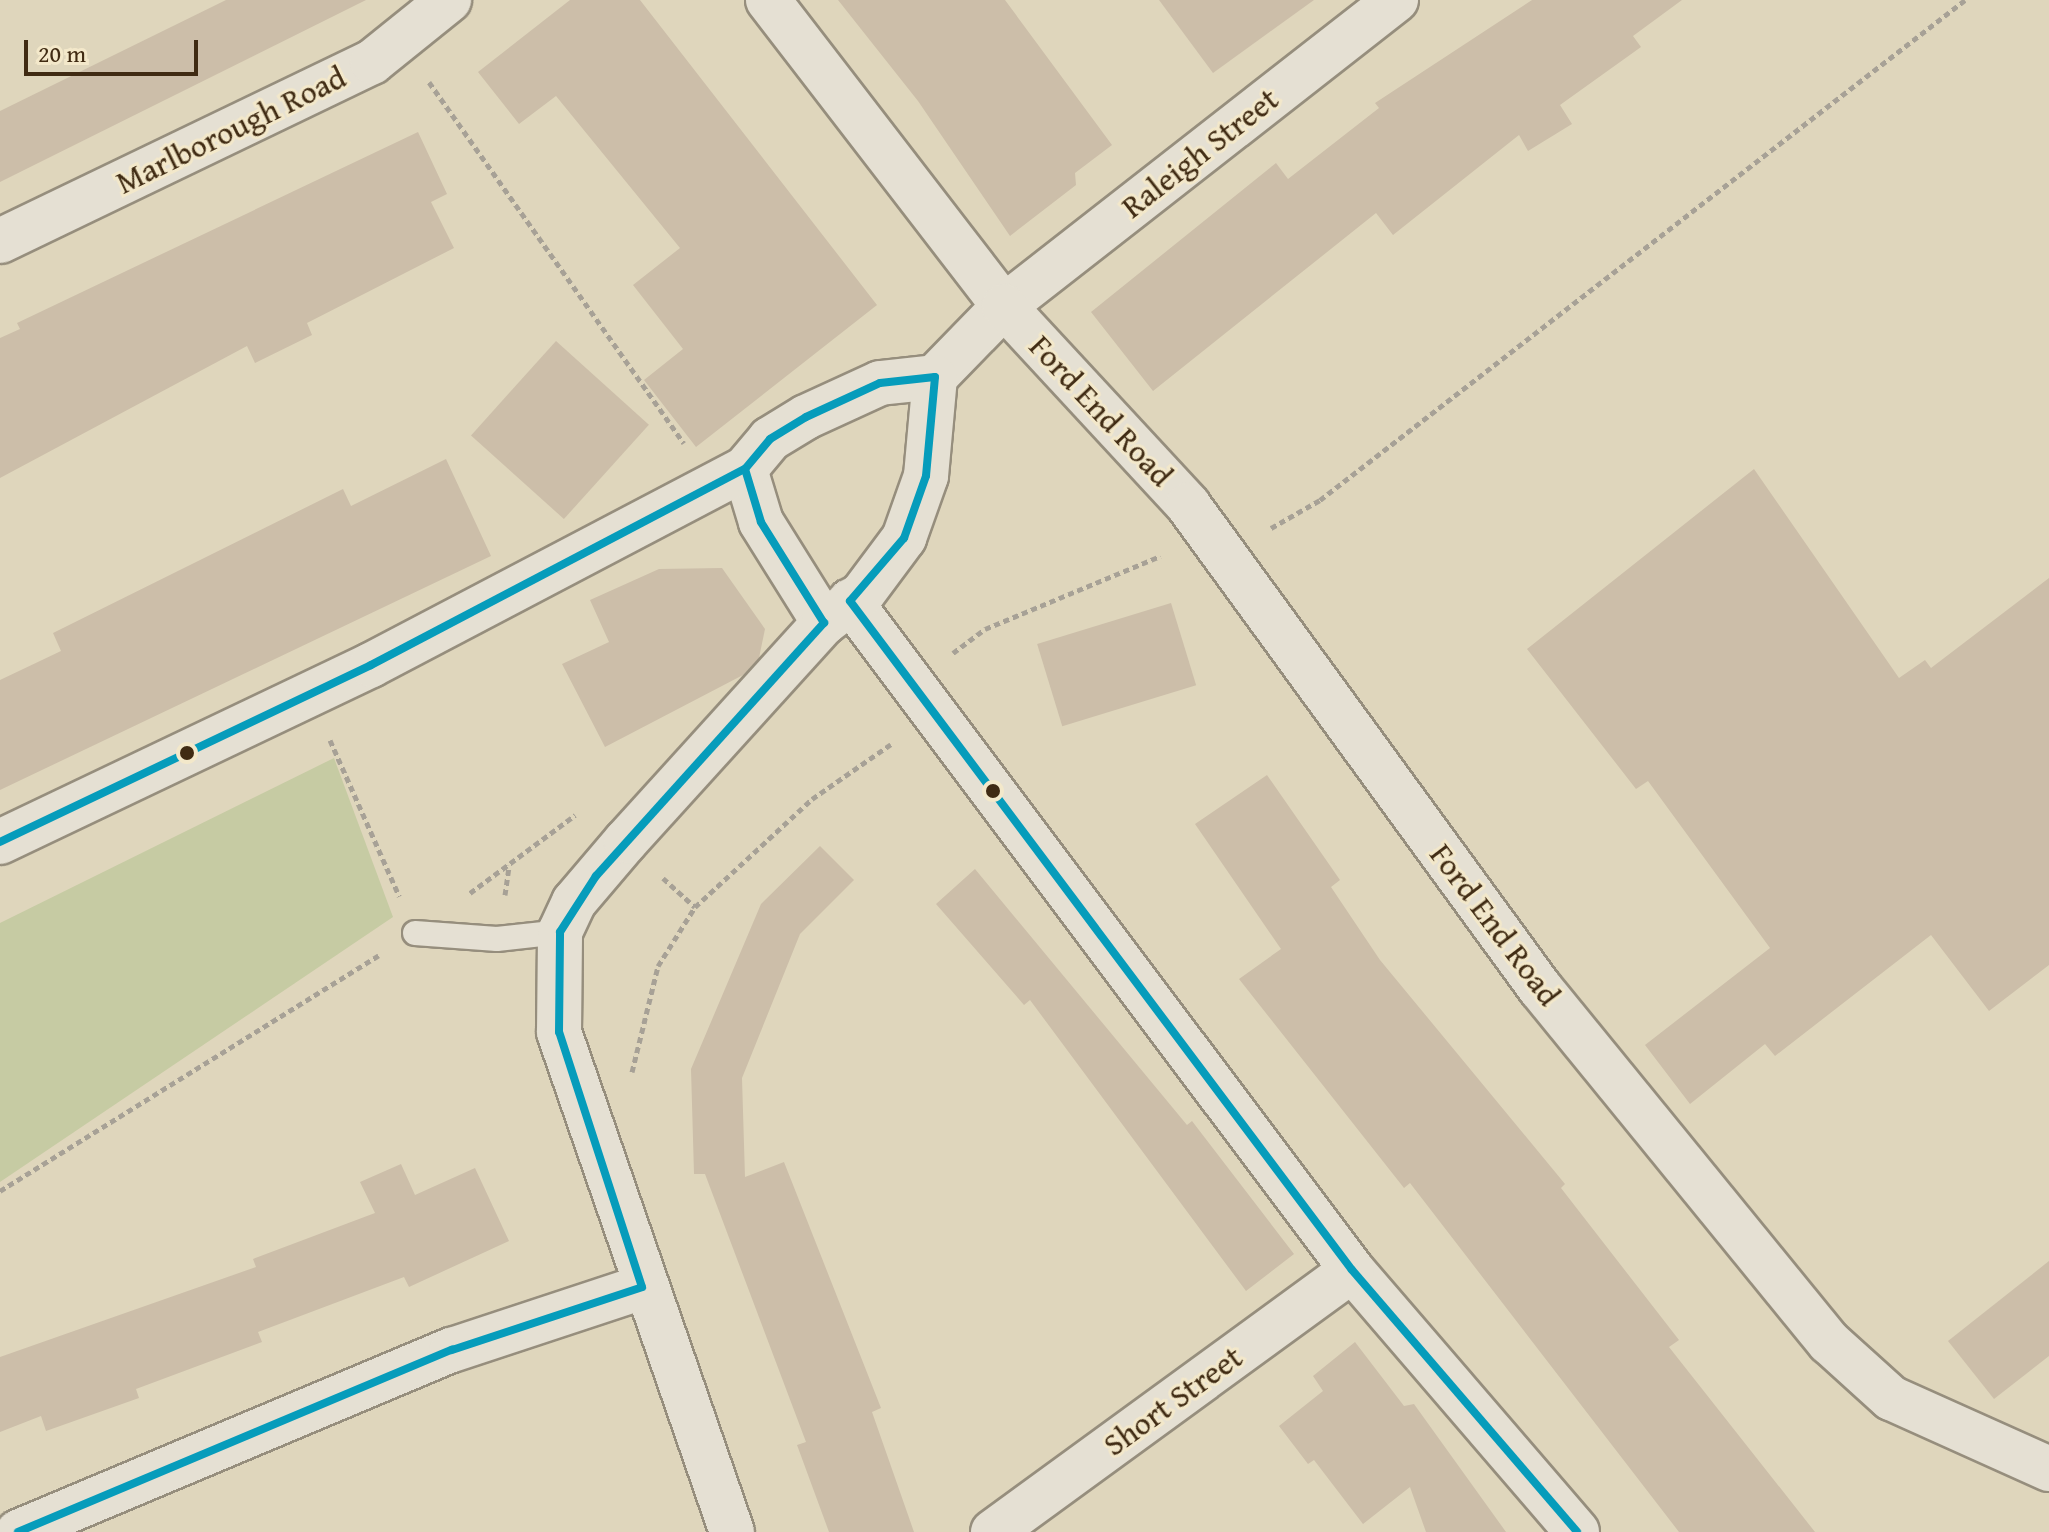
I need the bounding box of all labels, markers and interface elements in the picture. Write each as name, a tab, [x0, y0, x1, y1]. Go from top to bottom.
scale bar	[28, 24, 202, 74]
text: 20 m	[38, 36, 86, 71]
street label: Marlborough Road	[110, 58, 352, 202]
street label: Raleigh Street	[1114, 80, 1286, 226]
street label: Ford End Road	[1021, 327, 1181, 495]
unlabelled marker	[179, 745, 195, 761]
unlabelled marker	[985, 783, 1001, 799]
street label: Ford End Road	[1422, 836, 1568, 1014]
street label: Short Street	[1096, 1338, 1250, 1464]

